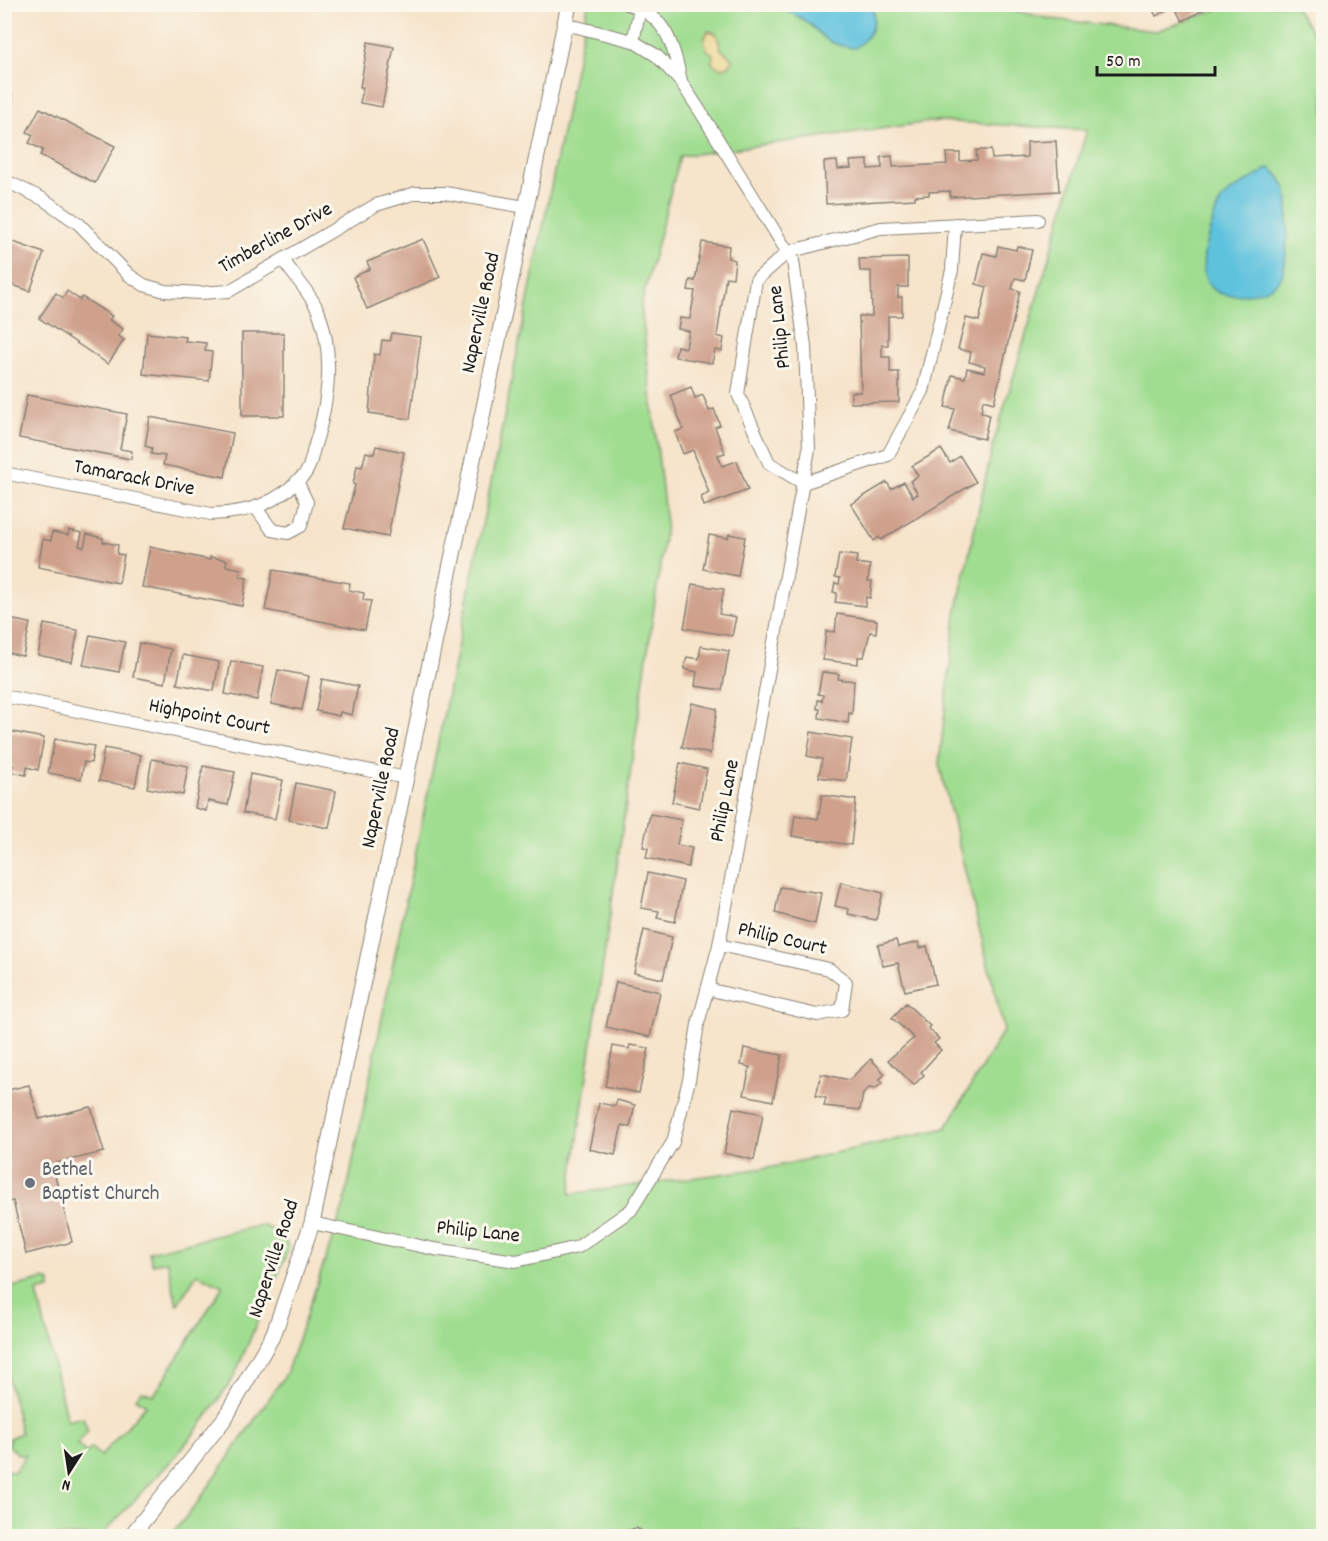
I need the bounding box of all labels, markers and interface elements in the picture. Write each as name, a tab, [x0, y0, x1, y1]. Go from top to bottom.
scale bar	[1097, 39, 1216, 77]
text: 50 m	[1106, 50, 1141, 75]
street label: Timberline Drive	[214, 195, 338, 283]
street label: Naperville Road	[455, 250, 509, 376]
street label: Philip Lane	[762, 284, 800, 370]
street label: Tamarack Drive	[71, 453, 197, 505]
street label: Highpoint Court	[146, 692, 272, 744]
street label: Naperville Road	[355, 725, 409, 851]
street label: Philip Lane	[703, 757, 749, 845]
street label: Philip Court	[734, 915, 830, 965]
place label: Bethel Baptist Church	[42, 1156, 159, 1210]
marker: Bethel Baptist Church	[23, 1176, 37, 1190]
street label: Naperville Road	[242, 1196, 308, 1322]
street label: Philip Lane	[435, 1214, 521, 1252]
north arrow	[39, 1442, 99, 1502]
text: N	[60, 1472, 73, 1496]

